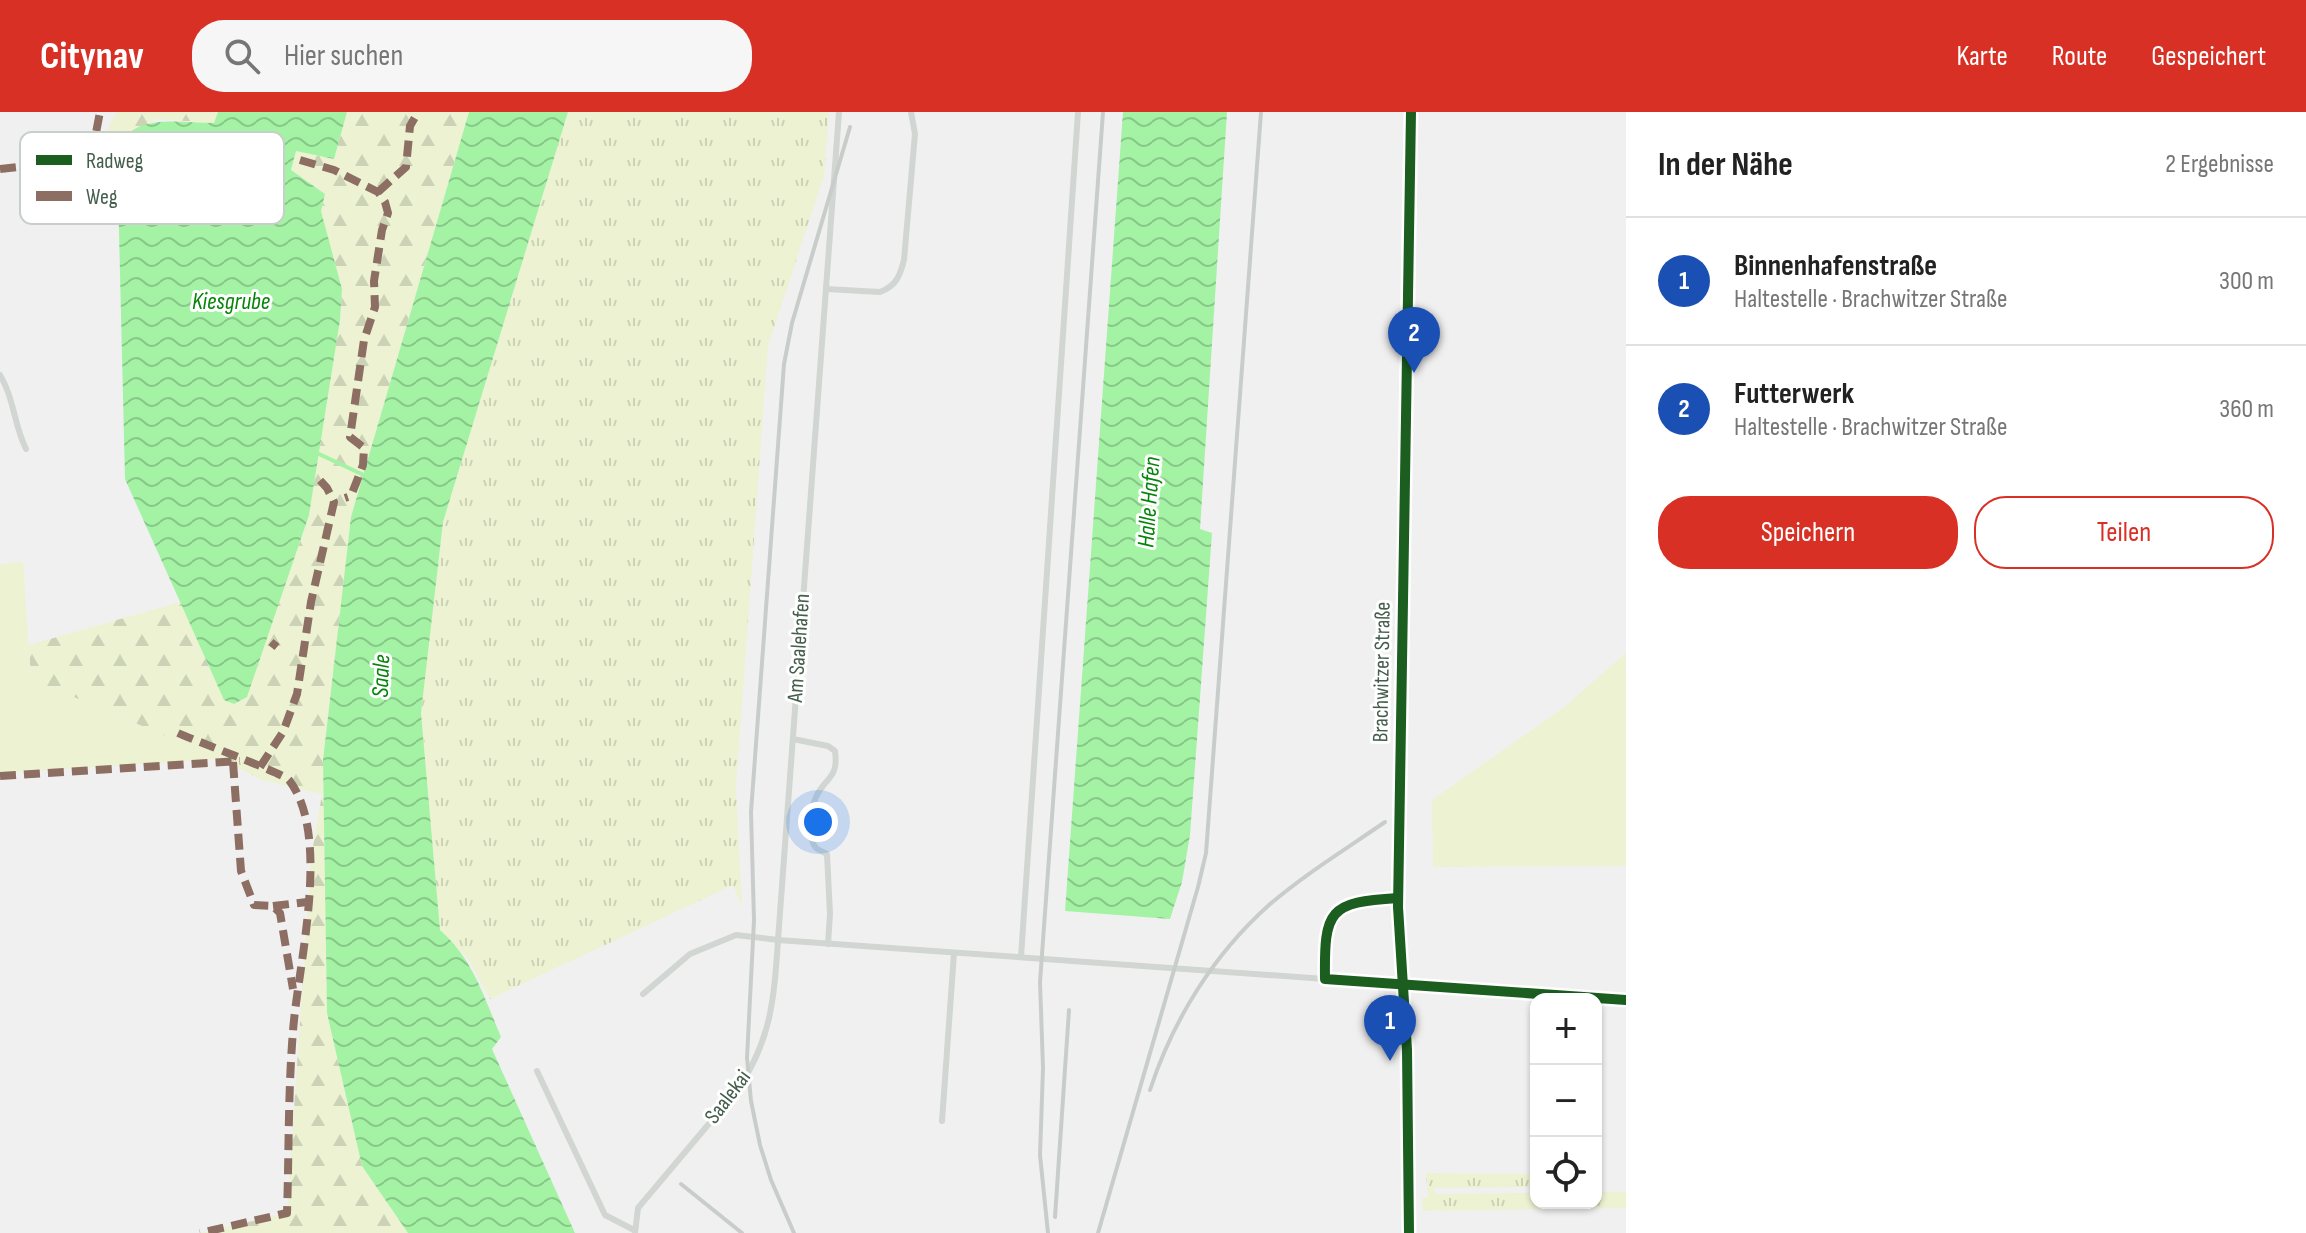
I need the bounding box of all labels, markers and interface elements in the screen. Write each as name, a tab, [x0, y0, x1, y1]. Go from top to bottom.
search box	[192, 20, 752, 92]
text: Citynav	[40, 34, 144, 79]
icon: search	[220, 34, 264, 78]
text: Hier suchen	[284, 38, 403, 74]
text: Karte	[1957, 40, 2008, 73]
text: Route	[2052, 40, 2107, 73]
text: Gespeichert	[2151, 40, 2266, 73]
legend	[20, 132, 284, 224]
text: In der Nähe	[1658, 144, 1793, 185]
text: Radweg	[86, 148, 144, 175]
text: 2 Ergebnisse	[2165, 149, 2274, 180]
text: Weg	[86, 184, 118, 211]
text: Binnenhafenstraße	[1734, 248, 1937, 284]
text: 1	[1679, 266, 1689, 297]
text: 300 m	[2219, 266, 2274, 297]
text: Haltestelle · Brachwitzer Straße	[1734, 284, 2008, 315]
water label: Kiesgrube	[192, 287, 270, 316]
pin: 2	[1388, 307, 1440, 373]
text: Futterwerk	[1734, 376, 1854, 412]
text: 2	[1678, 394, 1690, 425]
text: 360 m	[2219, 394, 2274, 425]
text: Haltestelle · Brachwitzer Straße	[1734, 412, 2008, 443]
water label: Halle Hafen	[1131, 456, 1167, 548]
button: Speichern	[1658, 496, 1958, 569]
button: Teilen	[1974, 496, 2274, 569]
street label: Am Saalehafen	[782, 593, 816, 704]
street label: Brachwitzer Straße	[1367, 601, 1397, 743]
water label: Saale	[366, 654, 396, 698]
your location	[798, 802, 838, 842]
map controls	[1530, 993, 1602, 1209]
button: +	[1530, 993, 1602, 1065]
pin: 1	[1364, 995, 1416, 1061]
street label: Saalekai	[699, 1065, 757, 1129]
button: −	[1530, 1065, 1602, 1137]
button: locate	[1530, 1137, 1602, 1209]

